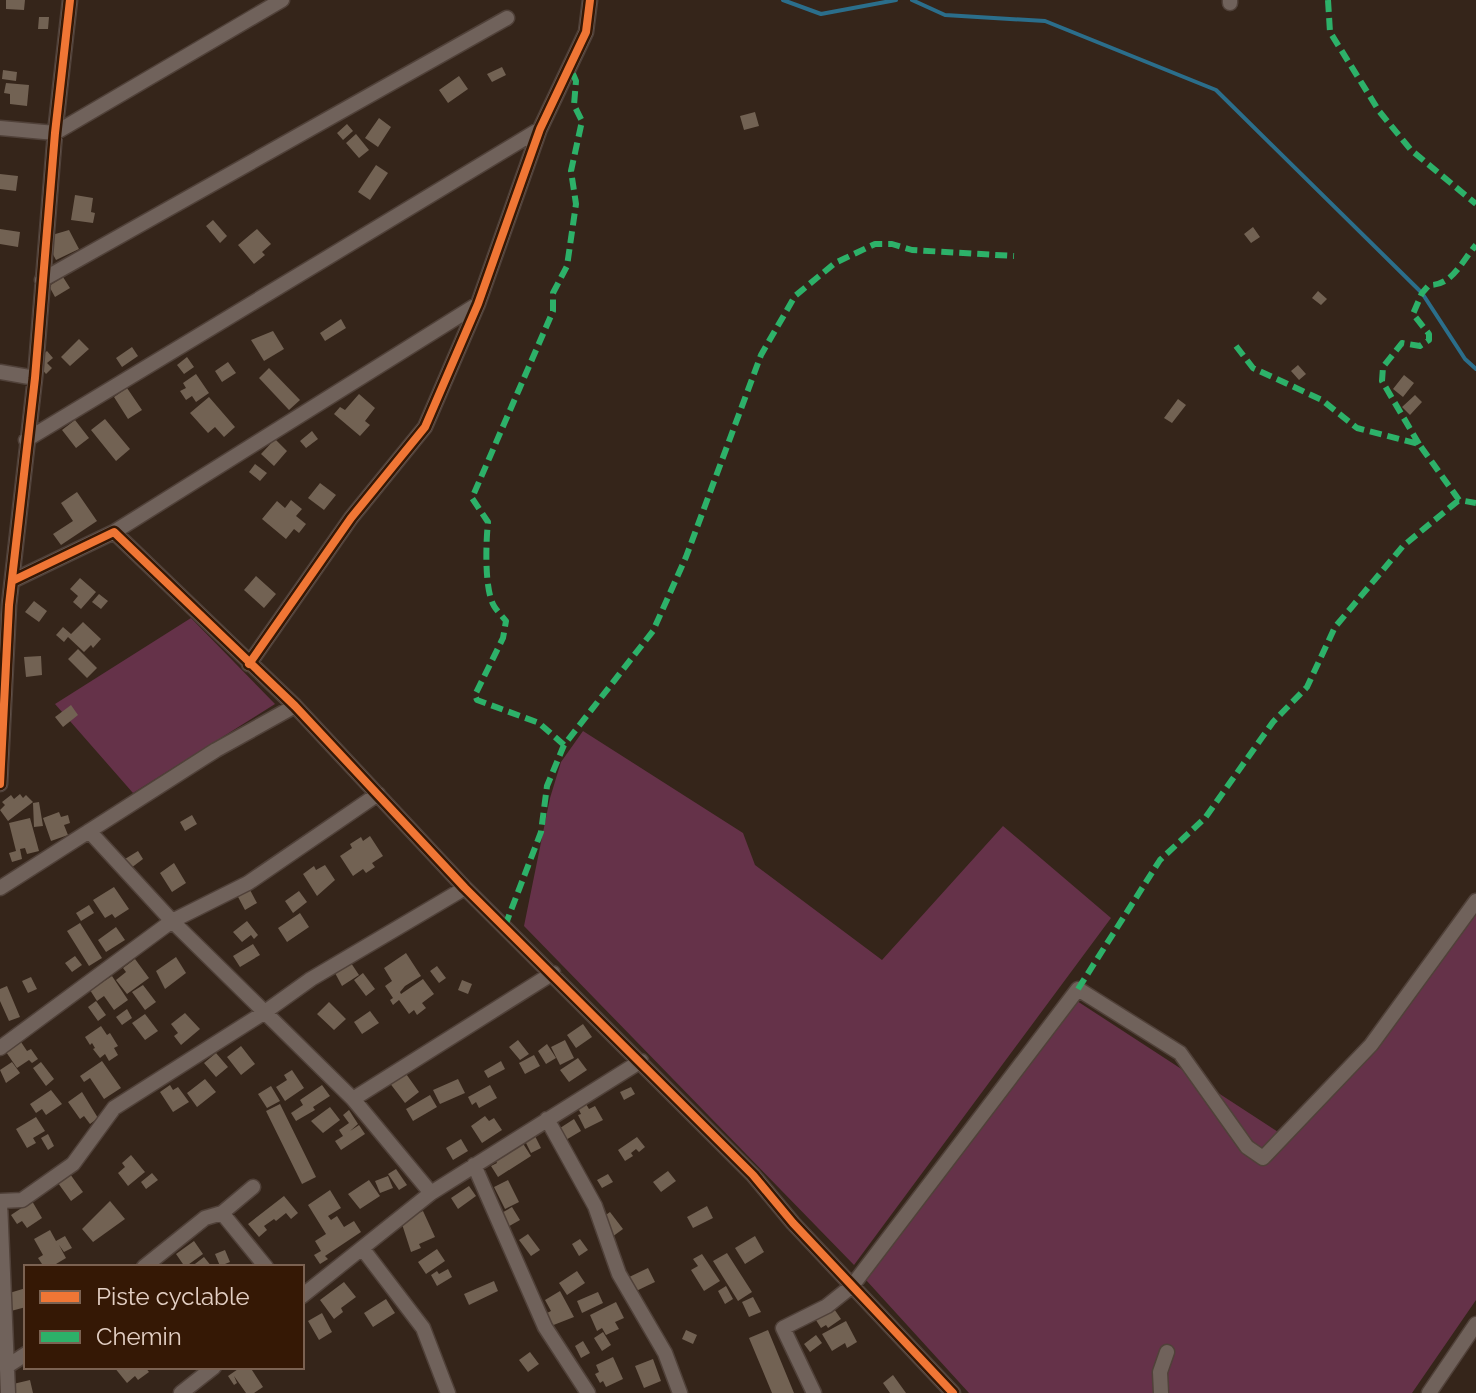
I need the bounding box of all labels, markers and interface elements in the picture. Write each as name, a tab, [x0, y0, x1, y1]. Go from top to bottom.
legend	[24, 1265, 304, 1369]
text: Piste cyclable	[96, 1282, 250, 1311]
text: Chemin	[96, 1322, 182, 1351]

